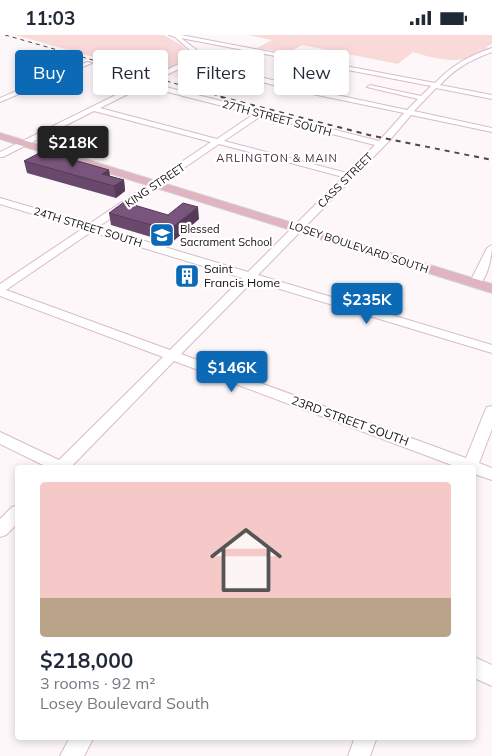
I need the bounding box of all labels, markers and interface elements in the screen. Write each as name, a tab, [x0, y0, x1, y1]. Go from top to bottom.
text: 11:03	[25, 6, 75, 30]
chip: Buy	[15, 50, 83, 95]
chip: Rent	[93, 50, 168, 95]
chip: Filters	[178, 50, 264, 95]
chip: New	[274, 50, 349, 95]
street label: 27TH STREET SOUTH	[221, 97, 333, 139]
pin: $218K	[38, 125, 108, 168]
text: $218K	[48, 132, 98, 152]
street label: CASS STREET	[314, 149, 376, 211]
district label: ARLINGTON & MAIN	[216, 151, 338, 165]
street label: KING STREET	[122, 160, 188, 210]
street label: 24TH STREET SOUTH	[32, 204, 144, 250]
street label: LOSEY BOULEVARD SOUTH	[288, 218, 430, 276]
school or university icon: Blessed Sacrament School	[149, 222, 175, 248]
place label: Blessed Sacrament School	[180, 222, 272, 249]
place label: Saint Francis Home	[204, 261, 280, 290]
building icon: Saint Francis Home	[174, 263, 200, 289]
pin: $235K	[332, 283, 402, 325]
text: $235K	[342, 289, 392, 309]
pin: $146K	[197, 351, 267, 393]
text: $146K	[207, 357, 257, 377]
street label: 23RD STREET SOUTH	[289, 392, 411, 449]
icon: home	[201, 515, 291, 605]
text: $218,000	[40, 647, 133, 673]
text: 3 rooms · 92 m²	[40, 673, 155, 693]
text: Losey Boulevard South	[40, 693, 209, 713]

